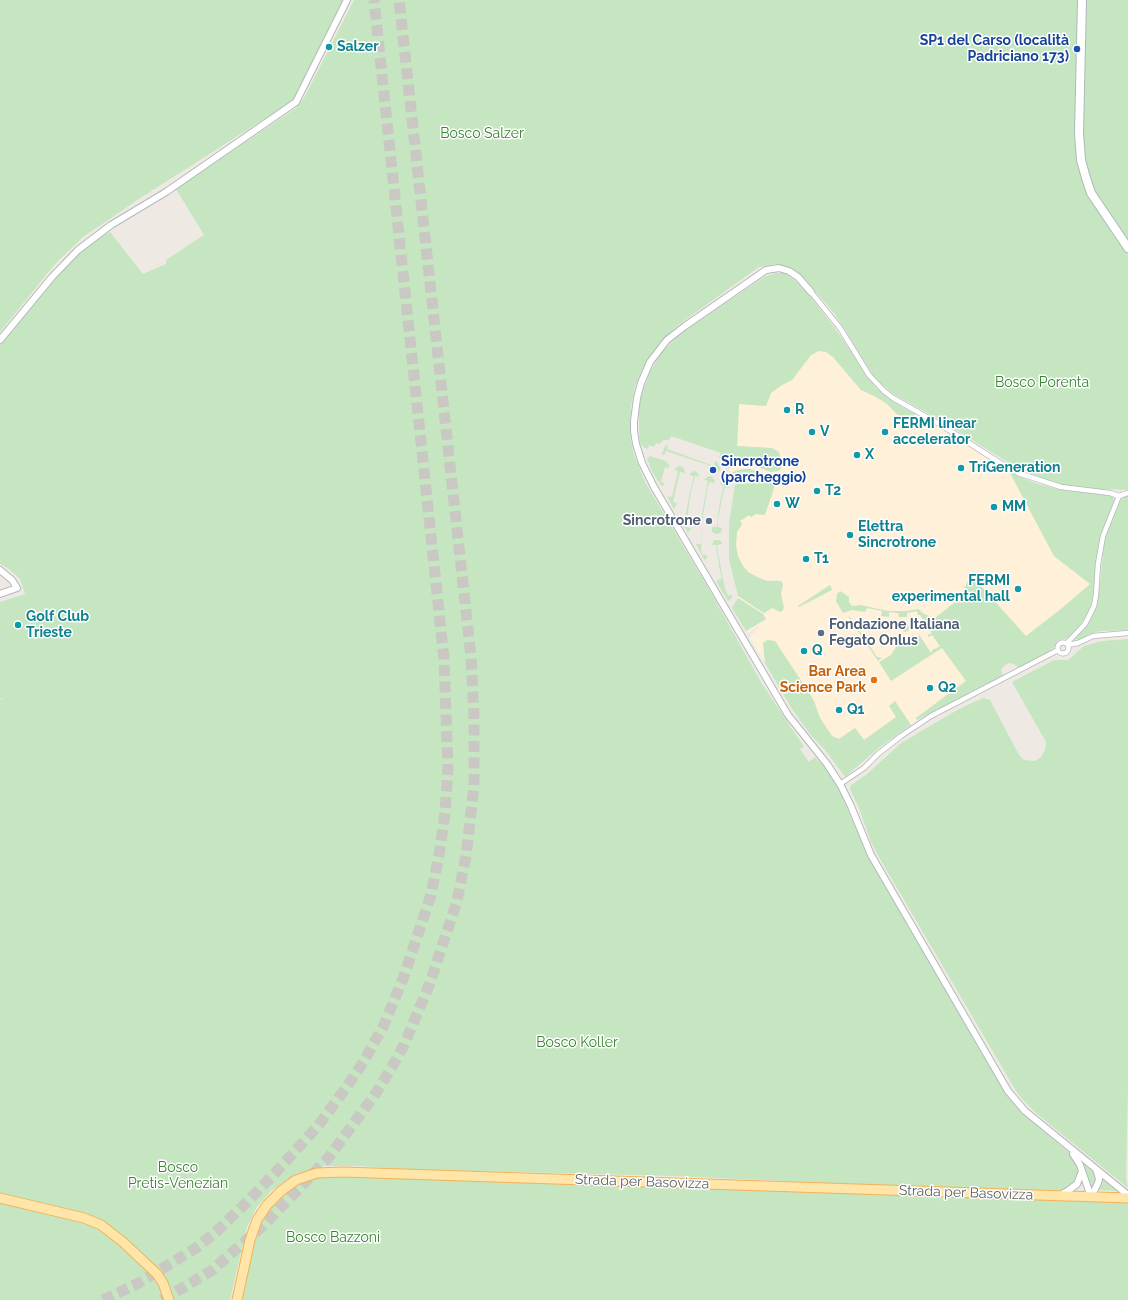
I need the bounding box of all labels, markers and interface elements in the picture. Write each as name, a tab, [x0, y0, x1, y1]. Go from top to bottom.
place label: SP1 del Carso (località Padriciano 173)	[920, 33, 1069, 66]
place label: Salzer	[337, 39, 379, 55]
marker: Salzer	[324, 42, 334, 52]
marker: SP1 del Carso (località Padriciano 173)	[1072, 44, 1082, 54]
park label: Bosco Salzer	[440, 126, 524, 142]
park label: Bosco Porenta	[995, 375, 1089, 391]
place label: R	[795, 402, 804, 418]
marker: R	[782, 405, 792, 415]
place label: FERMI linear accelerator	[893, 416, 977, 448]
place label: V	[820, 424, 829, 440]
marker: V	[807, 427, 817, 437]
marker: FERMI linear accelerator	[880, 427, 890, 437]
place label: X	[865, 447, 874, 463]
marker: X	[852, 450, 862, 460]
place label: Sincrotrone (parcheggio)	[721, 454, 806, 486]
place label: TriGeneration	[969, 460, 1061, 476]
marker: TriGeneration	[956, 463, 966, 473]
marker: Sincrotrone (parcheggio)	[708, 465, 718, 475]
place label: T2	[825, 483, 841, 499]
marker: T2	[812, 486, 822, 496]
place label: W	[785, 496, 800, 512]
marker: W	[772, 499, 782, 509]
place label: MM	[1002, 499, 1026, 515]
marker: MM	[989, 502, 999, 512]
place label: Sincrotrone	[623, 513, 701, 529]
marker: Sincrotrone	[704, 516, 714, 526]
place label: Elettra Sincrotrone	[858, 519, 936, 552]
marker: Elettra Sincrotrone	[845, 530, 855, 540]
place label: T1	[814, 551, 829, 567]
marker: T1	[801, 554, 811, 564]
place label: FERMI experimental hall	[892, 573, 1010, 606]
marker: FERMI experimental hall	[1013, 584, 1023, 594]
place label: Golf Club Trieste	[26, 609, 89, 642]
place label: Fondazione Italiana Fegato Onlus	[829, 617, 960, 650]
marker: Golf Club Trieste	[13, 620, 23, 630]
marker: Fondazione Italiana Fegato Onlus	[816, 628, 826, 638]
place label: Q	[812, 643, 823, 659]
marker: Q	[799, 646, 809, 656]
place label: Bar Area Science Park	[780, 664, 866, 696]
marker: Bar Area Science Park	[869, 675, 879, 685]
place label: Q2	[938, 680, 956, 696]
marker: Q2	[925, 683, 935, 693]
place label: Q1	[847, 702, 864, 718]
marker: Q1	[834, 705, 844, 715]
park label: Bosco Koller	[536, 1035, 618, 1051]
park label: Bosco Pretis-Venezian	[128, 1160, 228, 1192]
street label: Strada per Basovizza	[574, 1171, 710, 1193]
street label: Strada per Basovizza	[898, 1182, 1034, 1204]
park label: Bosco Bazzoni	[286, 1230, 380, 1246]

